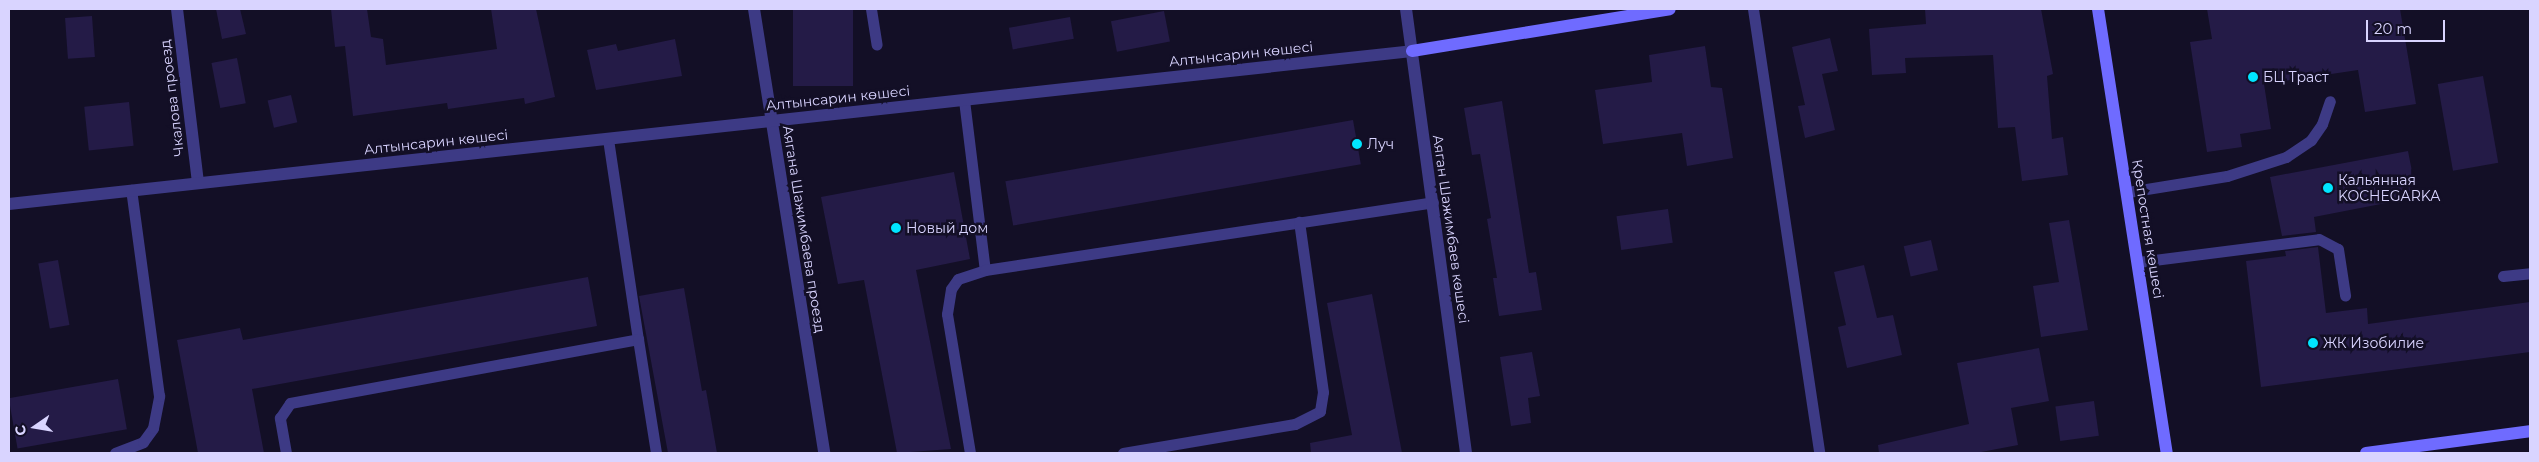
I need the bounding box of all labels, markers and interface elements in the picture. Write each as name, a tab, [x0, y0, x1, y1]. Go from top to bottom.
scale bar	[2369, 10, 2448, 42]
text: 20 m	[2374, 19, 2412, 38]
street label: Алтынсарин көшесі	[1168, 38, 1314, 70]
street label: Чкалова проезд	[157, 39, 187, 157]
place label: БЦ Траст	[2263, 69, 2329, 85]
marker: БЦ Траст	[2247, 71, 2259, 83]
street label: Алтынсарин көшесі	[765, 82, 911, 114]
street label: Аягана Шажимбаева проезд	[779, 124, 829, 334]
street label: Алтынсарин көшесі	[363, 126, 509, 158]
street label: Аяган Шажимбаев көшесі	[1429, 134, 1473, 324]
place label: Луч	[1367, 136, 1394, 152]
marker: Луч	[1351, 138, 1363, 150]
street label: Крепостная көшесі	[2129, 158, 2167, 300]
place label: Кальянная KOCHEGARKA	[2338, 172, 2440, 204]
marker: Кальянная KOCHEGARKA	[2322, 182, 2334, 194]
place label: Новый дом	[906, 220, 988, 236]
marker: Новый дом	[890, 222, 902, 234]
place label: ЖК Изобилие	[2323, 335, 2424, 351]
marker: ЖК Изобилие	[2307, 337, 2319, 349]
north arrow	[10, 402, 60, 452]
text: С	[10, 423, 30, 437]

